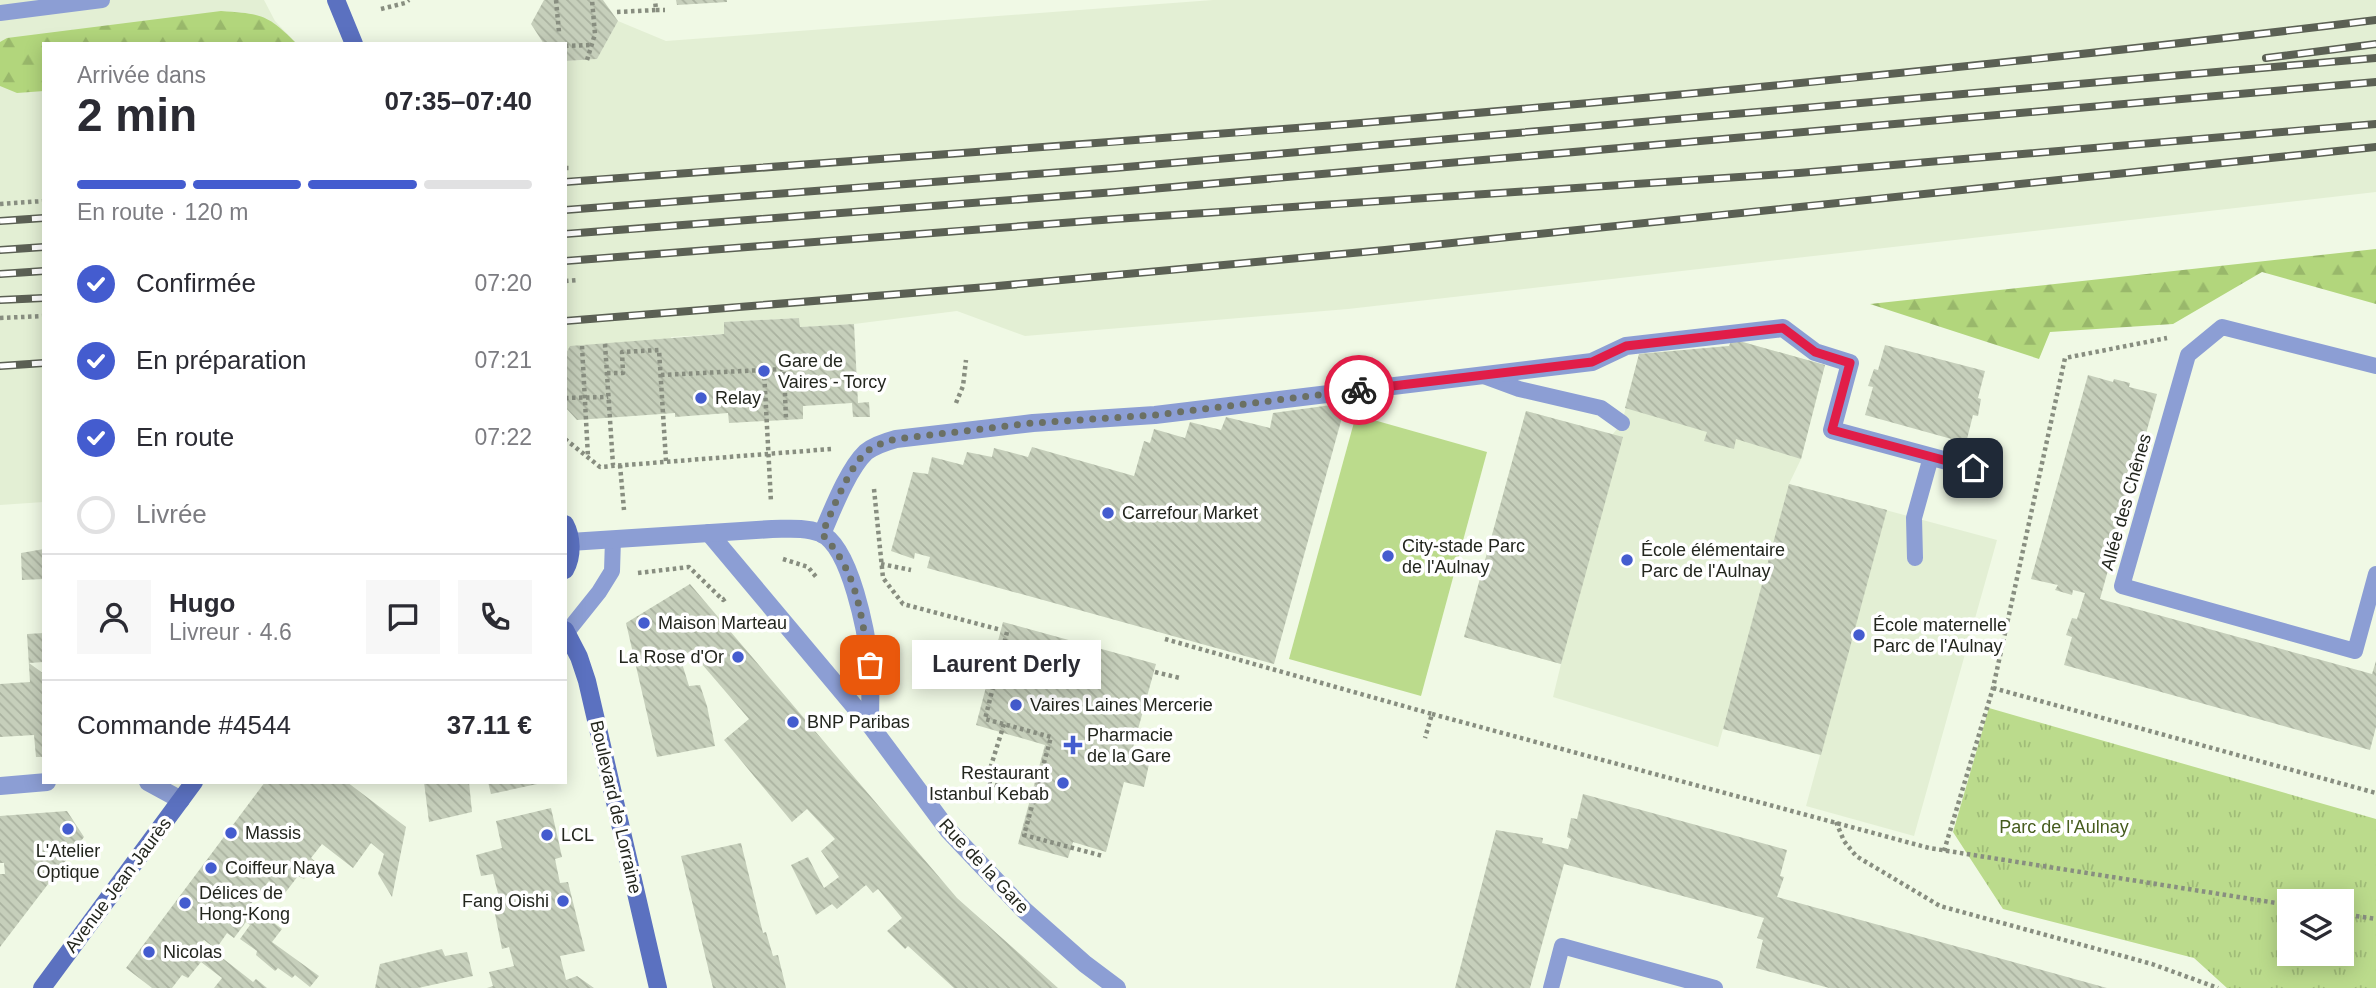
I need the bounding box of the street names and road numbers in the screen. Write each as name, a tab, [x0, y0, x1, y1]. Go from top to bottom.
street label: Allée des Chênes	[2097, 431, 2155, 573]
street label: Boulevard de Lorraine	[586, 718, 646, 896]
street label: Avenue Jean Jaurès	[61, 814, 175, 956]
street label: Rue de la Gare	[935, 815, 1033, 917]

